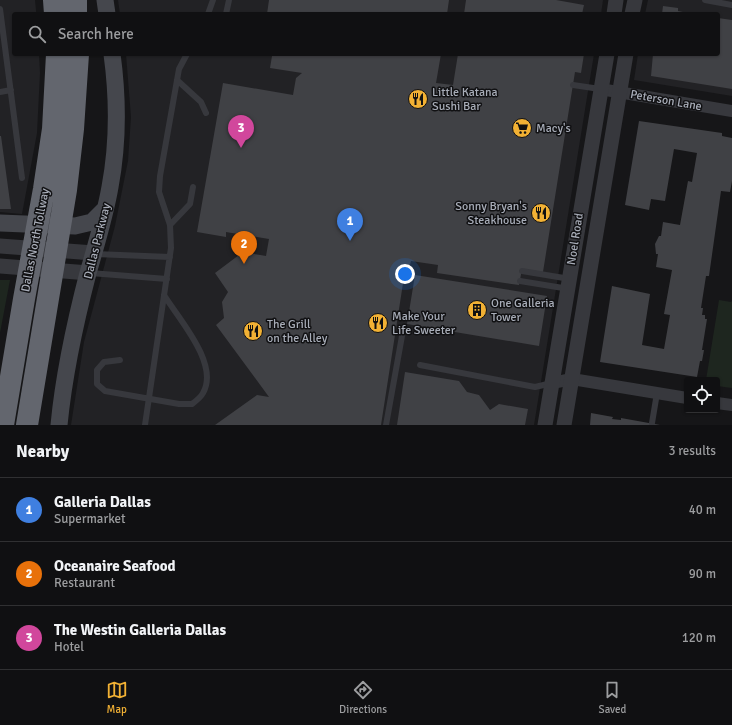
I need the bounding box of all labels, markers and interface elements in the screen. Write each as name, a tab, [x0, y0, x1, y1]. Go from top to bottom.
search box	[12, 12, 720, 56]
icon: search	[26, 23, 48, 45]
text: Search here	[58, 25, 134, 43]
place label: Little Katana Sushi Bar	[432, 85, 498, 114]
street label: Peterson Lane	[629, 87, 703, 114]
restaurant icon: Little Katana Sushi Bar	[407, 88, 429, 110]
pin: 3	[228, 115, 254, 148]
supermarket icon: Macy's	[511, 117, 533, 139]
place label: Macy's	[536, 121, 571, 136]
street label: Dallas North Tollway	[18, 187, 53, 293]
place label: Sonny Bryan's Steakhouse	[455, 199, 527, 228]
street label: Dallas Parkway	[81, 201, 114, 281]
restaurant icon: Sonny Bryan's Steakhouse	[530, 202, 552, 224]
pin: 1	[337, 208, 363, 241]
street label: Noel Road	[564, 212, 587, 266]
pin: 2	[231, 231, 257, 264]
your location	[395, 264, 415, 284]
place label: One Galleria Tower	[491, 296, 555, 325]
building icon: One Galleria Tower	[466, 299, 488, 321]
place label: Make Your Life Sweeter	[392, 309, 456, 338]
restaurant icon: Make Your Life Sweeter	[367, 312, 389, 334]
place label: The Grill on the Alley	[267, 317, 328, 346]
restaurant icon: The Grill on the Alley	[242, 320, 264, 342]
map controls	[684, 377, 720, 413]
button: locate	[684, 377, 720, 413]
text: Nearby	[16, 441, 69, 462]
text: 3 results	[668, 443, 716, 459]
text: Galleria Dallas	[54, 493, 151, 511]
text: 1	[25, 502, 33, 518]
text: 40 m	[689, 502, 716, 518]
text: Supermarket	[54, 511, 126, 527]
text: Oceanaire Seafood	[54, 557, 176, 575]
text: 2	[25, 566, 33, 582]
text: 90 m	[689, 566, 716, 582]
text: Restaurant	[54, 575, 115, 591]
text: The Westin Galleria Dallas	[54, 621, 226, 639]
text: 3	[25, 630, 33, 646]
text: 120 m	[682, 630, 716, 646]
text: Hotel	[54, 639, 84, 655]
tab: Map	[106, 679, 128, 716]
tab: Directions	[339, 679, 387, 716]
tab: Saved	[599, 679, 626, 716]

